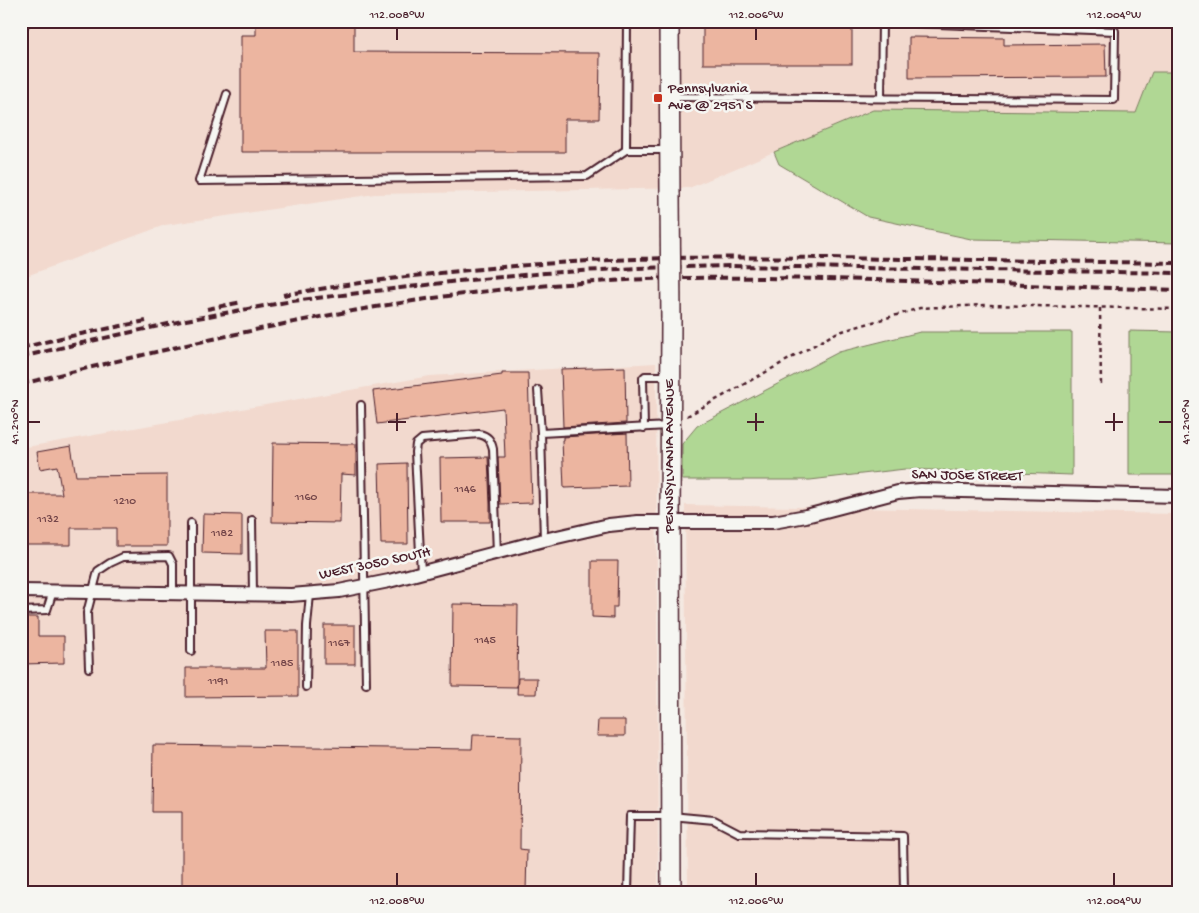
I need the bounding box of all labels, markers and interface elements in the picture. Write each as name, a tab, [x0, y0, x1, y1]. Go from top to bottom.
text: 112.008°W	[368, 9, 425, 23]
text: 112.006°W	[728, 9, 783, 23]
text: 112.004°W	[1086, 9, 1141, 23]
place label: Pennsylvania Ave @ 2951 S	[667, 80, 752, 115]
marker: Pennsylvania Ave @ 2951 S	[652, 92, 664, 104]
street label: PENNSYLVANIA AVENUE	[661, 378, 679, 534]
text: 41.210°N	[9, 399, 23, 445]
text: 41.210°N	[1180, 399, 1194, 445]
street label: SAN JOSE STREET	[911, 466, 1024, 486]
house number: 1146	[453, 483, 477, 497]
house number: 1160	[294, 491, 317, 505]
house number: 1210	[113, 495, 136, 509]
house number: 1132	[36, 513, 59, 527]
house number: 1182	[210, 527, 233, 541]
street label: WEST 3050 SOUTH	[318, 543, 433, 585]
house number: 1145	[473, 634, 496, 648]
house number: 1167	[327, 637, 351, 651]
house number: 1185	[270, 657, 293, 671]
house number: 1191	[207, 675, 228, 689]
text: 112.008°W	[368, 895, 425, 909]
text: 112.006°W	[728, 895, 783, 909]
text: 112.004°W	[1086, 895, 1141, 909]

